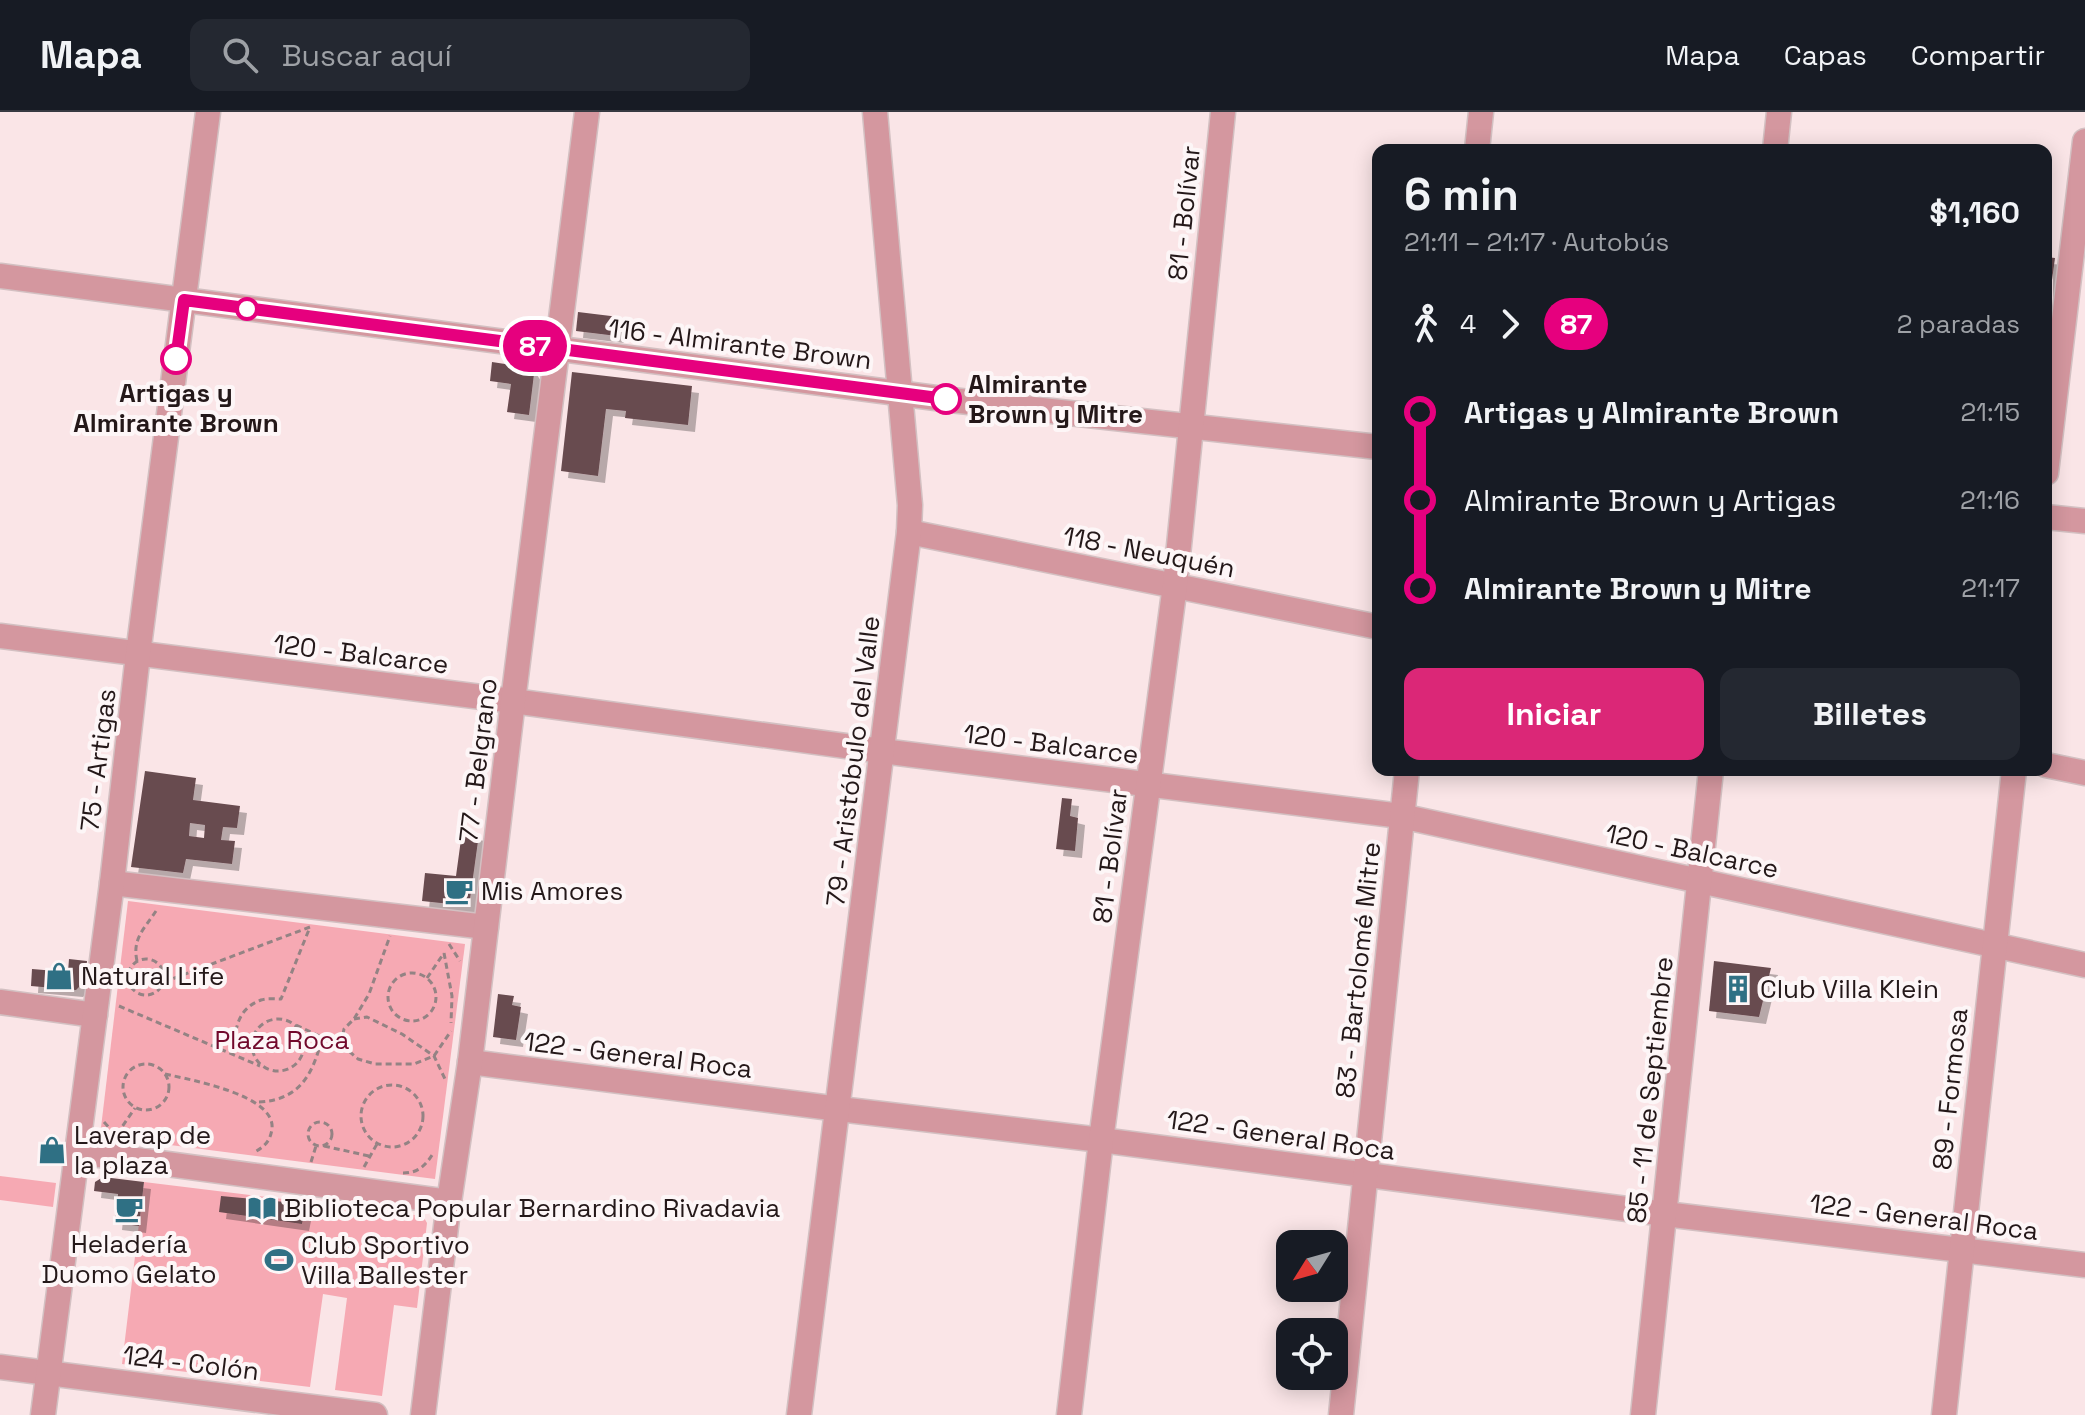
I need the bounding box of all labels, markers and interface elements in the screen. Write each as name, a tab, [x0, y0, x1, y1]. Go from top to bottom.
search box	[190, 19, 750, 91]
text: Mapa	[40, 31, 142, 79]
icon: search	[218, 33, 262, 77]
text: Buscar aquí	[282, 36, 452, 75]
text: Mapa	[1665, 37, 1740, 73]
text: Capas	[1784, 37, 1867, 73]
text: Compartir	[1911, 37, 2045, 73]
street label: 81 - Bolívar	[1160, 144, 1208, 282]
text: 6 min	[1404, 167, 1519, 223]
text: $1,160	[1929, 193, 2020, 232]
text: 21:11 – 21:17 · Autobús	[1404, 225, 1669, 259]
unlabelled marker	[236, 298, 258, 320]
icon: walk	[1404, 302, 1448, 346]
icon: forward	[1488, 302, 1532, 346]
text: 87	[1560, 306, 1592, 342]
text: 4	[1460, 307, 1476, 341]
text: 2 paradas	[1897, 307, 2020, 341]
street label: 116 - Almirante Brown	[606, 311, 874, 377]
line badge: 87	[499, 320, 571, 372]
text: 87	[519, 328, 551, 364]
marker: Artigas y Almirante Brown	[161, 344, 191, 374]
place label: Almirante Brown y Mitre	[968, 367, 1143, 431]
place label: Artigas y Almirante Brown	[73, 376, 279, 440]
marker: Almirante Brown y Mitre	[931, 384, 961, 414]
text: Artigas y Almirante Brown	[1464, 393, 1839, 432]
text: 21:15	[1960, 395, 2020, 429]
text: Almirante Brown y Artigas	[1464, 481, 1836, 520]
text: 21:16	[1960, 483, 2020, 517]
street label: 118 - Neuquén	[1060, 519, 1238, 585]
text: Almirante Brown y Mitre	[1464, 569, 1812, 608]
text: 21:17	[1961, 571, 2020, 605]
street label: 79 - Aristóbulo del Valle	[818, 614, 888, 908]
street label: 120 - Balcarce	[271, 626, 451, 682]
button: Iniciar	[1404, 668, 1704, 760]
button: Billetes	[1720, 668, 2020, 760]
street label: 77 - Belgrano	[451, 676, 505, 844]
street label: 75 - Artigas	[72, 687, 124, 833]
street label: 120 - Balcarce	[961, 716, 1141, 772]
street label: 81 - Bolívar	[1085, 787, 1135, 925]
street label: 120 - Balcarce	[1602, 816, 1782, 886]
street label: 83 - Bartolomé Mitre	[1328, 840, 1388, 1100]
place label: Mis Amores	[481, 874, 623, 908]
cafe icon: Mis Amores	[444, 876, 474, 906]
street label: 85 - 11 de Septiembre	[1619, 955, 1681, 1225]
place label: Natural Life	[81, 959, 224, 993]
shop icon: Natural Life	[44, 961, 74, 991]
place label: Club Villa Klein	[1760, 972, 1939, 1006]
building icon: Club Villa Klein	[1723, 974, 1753, 1004]
street label: 89 - Formosa	[1925, 1006, 1975, 1172]
park label: Plaza Roca	[214, 1023, 350, 1057]
street label: 122 - General Roca	[522, 1024, 754, 1086]
street label: 122 - General Roca	[1165, 1102, 1397, 1168]
place label: Laverap de la plaza	[74, 1118, 211, 1182]
shop icon: Laverap de la plaza	[37, 1135, 67, 1165]
street label: 122 - General Roca	[1808, 1186, 2040, 1248]
place label: Biblioteca Popular Bernardino Rivadavia	[284, 1191, 780, 1225]
library icon: Biblioteca Popular Bernardino Rivadavia	[247, 1193, 277, 1223]
cafe icon: Heladería Duomo Gelato	[114, 1194, 144, 1224]
place label: Heladería Duomo Gelato	[42, 1227, 216, 1291]
place label: Club Sportivo Villa Ballester	[301, 1228, 470, 1292]
north arrow	[1276, 1230, 1348, 1302]
map controls	[1276, 1230, 1348, 1390]
sports icon: Club Sportivo Villa Ballester	[264, 1245, 294, 1275]
button: locate	[1276, 1318, 1348, 1390]
street label: 124 - Colón	[121, 1338, 261, 1388]

